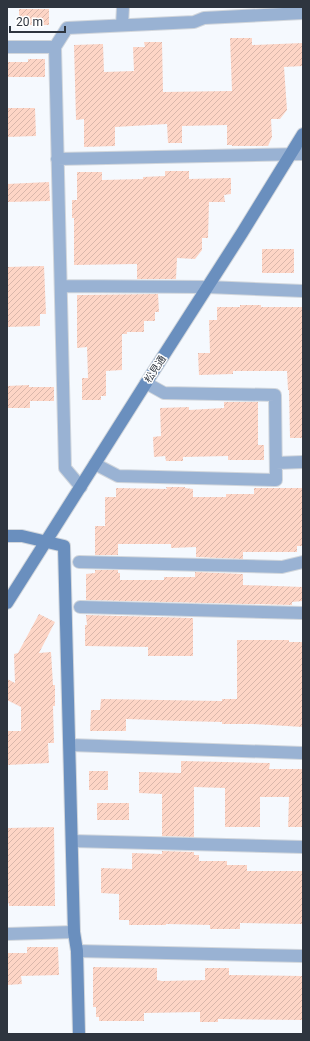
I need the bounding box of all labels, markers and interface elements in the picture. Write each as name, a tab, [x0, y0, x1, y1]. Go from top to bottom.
scale bar	[10, 8, 65, 34]
text: 20 m	[16, 15, 43, 29]
street label: 松見通	[142, 353, 168, 385]

